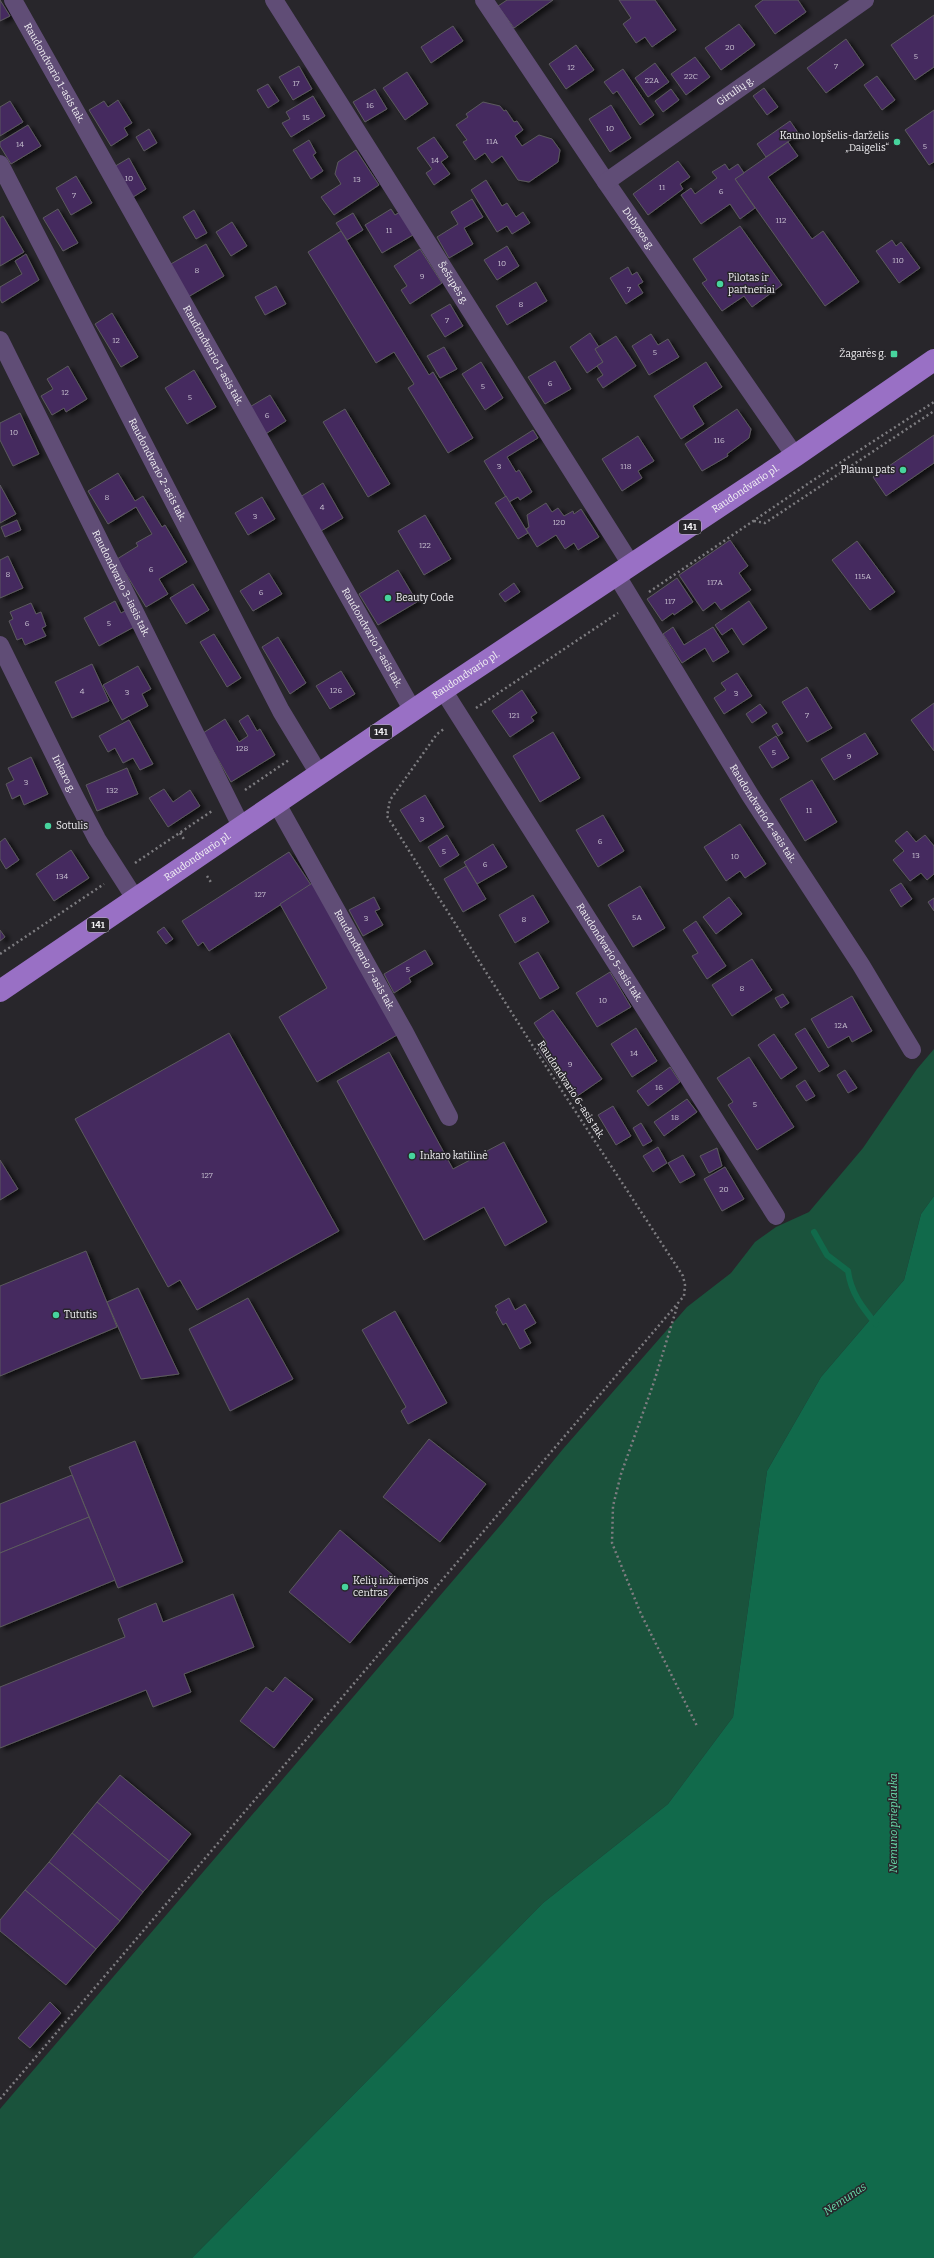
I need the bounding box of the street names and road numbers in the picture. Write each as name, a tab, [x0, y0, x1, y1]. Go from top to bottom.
street label: Raudondvario 1-asis tak.	[21, 21, 87, 125]
street label: Girulių g.	[714, 74, 756, 108]
street label: Dubysos g.	[619, 205, 657, 252]
street label: Šešupės g.	[435, 258, 471, 307]
street label: Raudondvario 1-asis tak.	[180, 303, 246, 408]
street label: Raudondvario 2-asis tak.	[126, 416, 189, 524]
street label: Raudondvario pl.	[710, 462, 782, 516]
road number: 141	[679, 520, 701, 534]
street label: Raudondvario 3-iasis tak.	[89, 528, 152, 639]
street label: Raudondvario 1-asis tak.	[339, 586, 405, 690]
street label: Raudondvario pl.	[430, 648, 502, 702]
road number: 141	[370, 725, 392, 739]
street label: Inkaro g.	[49, 753, 78, 795]
street label: Raudondvario 4-asis tak.	[727, 762, 799, 865]
street label: Raudondvario pl.	[162, 830, 234, 884]
street label: Raudondvario 5-asis tak.	[574, 901, 645, 1004]
street label: Raudondvario 7-asis tak.	[331, 908, 397, 1013]
road number: 141	[87, 918, 109, 932]
street label: Raudondvario 6-asis tak.	[535, 1039, 607, 1141]

